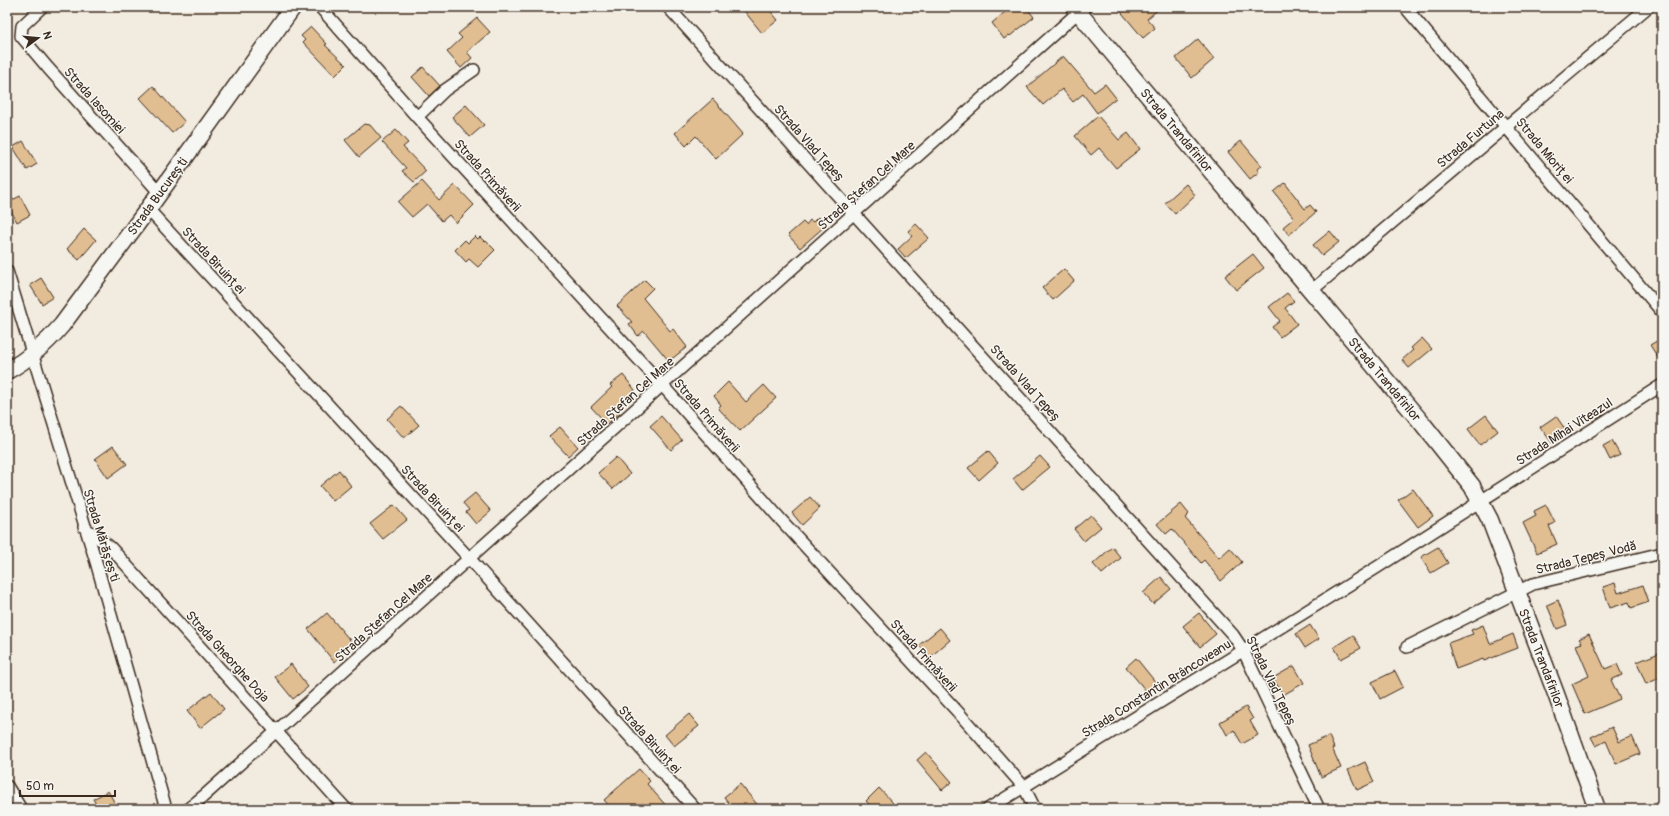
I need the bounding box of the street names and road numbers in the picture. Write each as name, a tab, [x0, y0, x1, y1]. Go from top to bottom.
street label: Strada Iasomiei	[60, 64, 128, 137]
street label: Strada Trandafirilor	[1136, 85, 1216, 176]
street label: Strada Vlad Țepeș	[770, 102, 848, 186]
street label: Strada Furtuna	[1434, 106, 1508, 172]
street label: Strada Mioriței	[1512, 115, 1576, 187]
street label: Strada Primăverii	[451, 136, 524, 215]
street label: Strada Ștefan Cel Mare	[815, 137, 919, 234]
street label: Strada București	[124, 155, 191, 238]
street label: Strada Biruinței	[178, 224, 248, 297]
street label: Strada Trandafirilor	[1344, 334, 1424, 425]
street label: Strada Vlad Țepeș	[986, 342, 1064, 426]
street label: Strada Ștefan Cel Mare	[574, 353, 678, 450]
street label: Strada Primăverii	[670, 376, 742, 456]
street label: Strada Mihai Viteazul	[1513, 395, 1616, 469]
street label: Strada Biruinței	[397, 462, 467, 535]
street label: Strada Mărășești	[79, 487, 123, 583]
street label: Strada Țepeș Vodă	[1534, 538, 1638, 578]
street label: Strada Ștefan Cel Mare	[332, 569, 436, 666]
street label: Strada Trandafirilor	[1515, 607, 1567, 711]
street label: Strada Gheorghe Doja	[182, 608, 273, 706]
street label: Strada Primăverii	[887, 616, 960, 695]
street label: Strada Vlad Țepeș	[1242, 633, 1300, 729]
street label: Strada Constantin Brâncoveanu	[1079, 636, 1234, 741]
street label: Strada Biruinței	[615, 702, 684, 777]

